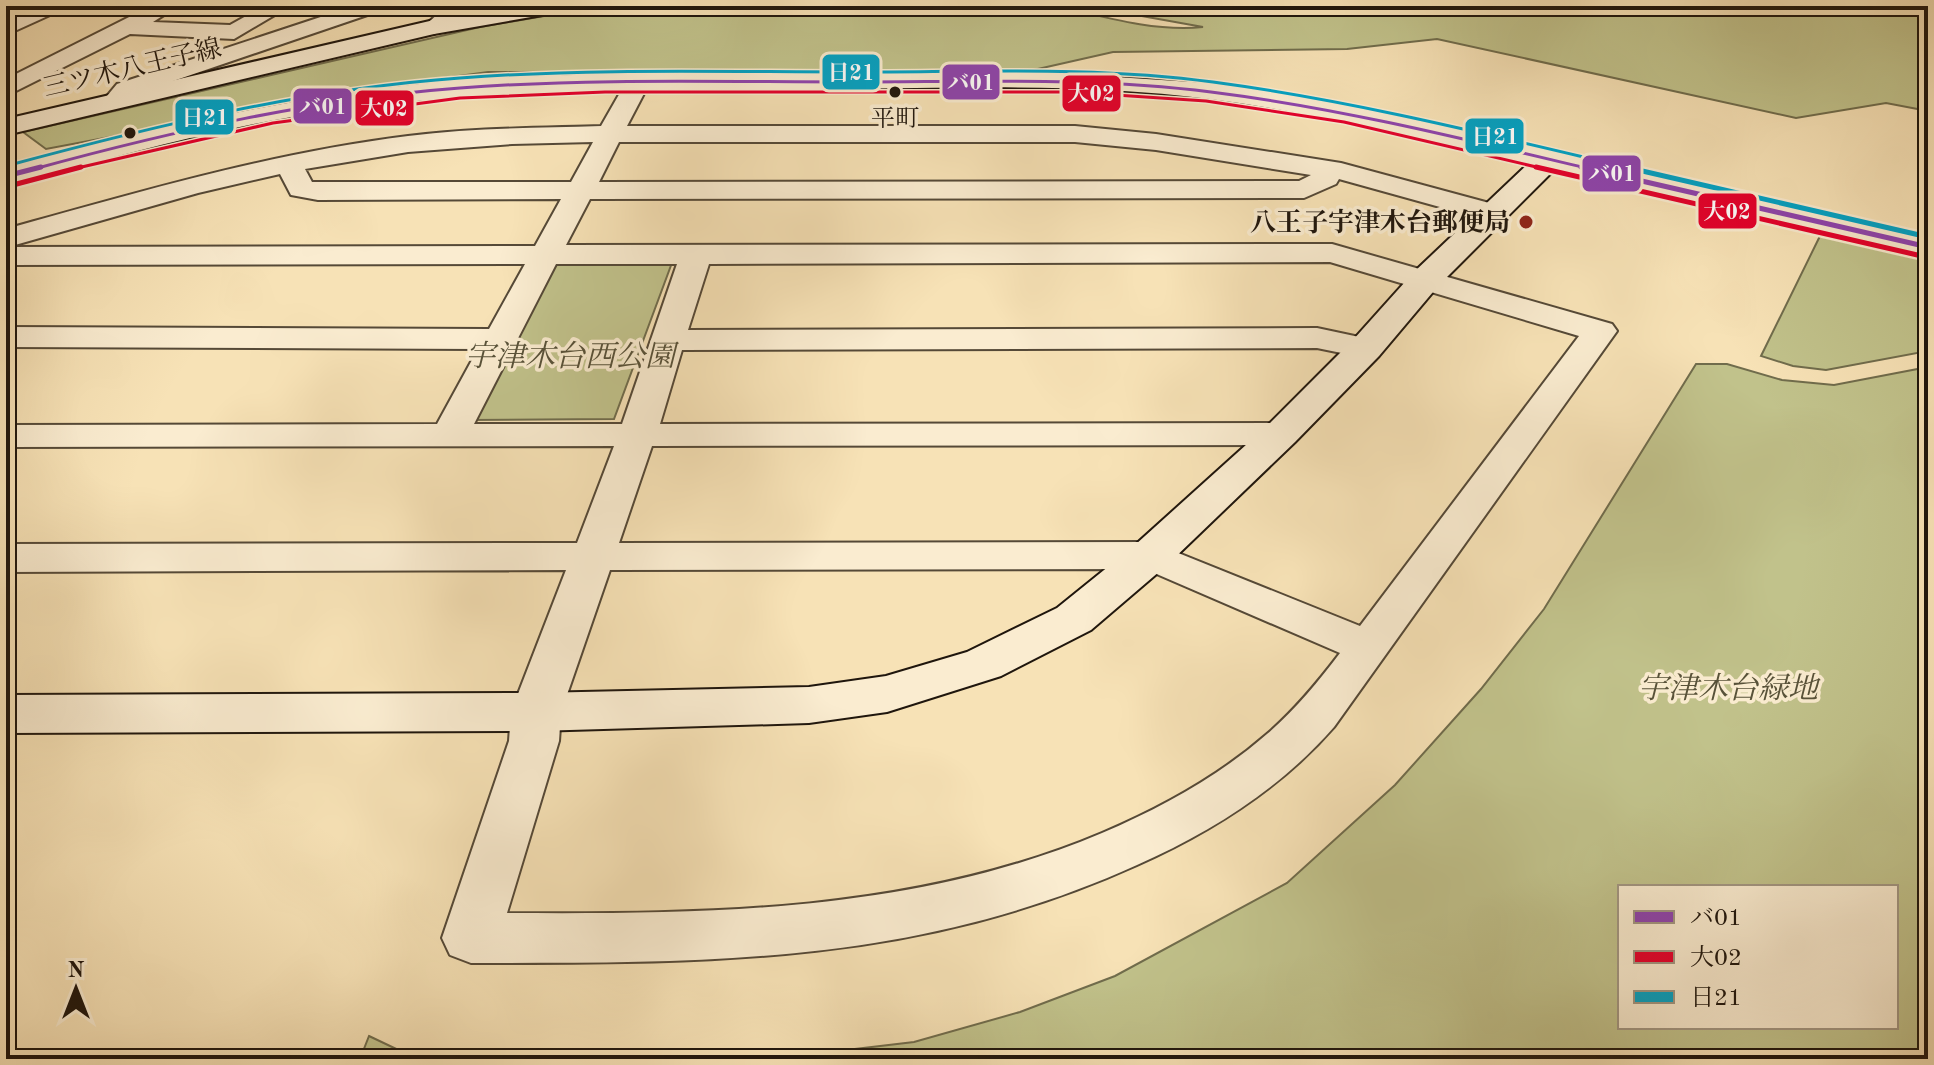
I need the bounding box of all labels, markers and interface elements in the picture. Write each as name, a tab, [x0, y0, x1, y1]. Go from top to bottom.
street label: 三ツ木八王子線	[40, 34, 224, 102]
line badge: 日21	[821, 53, 881, 91]
text: 日21	[827, 62, 875, 85]
line badge: バ01	[941, 63, 1001, 101]
text: バ01	[947, 73, 995, 95]
line badge: 大02	[1061, 74, 1122, 113]
text: 大02	[1067, 82, 1115, 106]
marker: 平町	[887, 84, 903, 100]
line badge: バ01	[292, 87, 353, 125]
line badge: 大02	[354, 89, 415, 127]
text: バ01	[299, 97, 347, 119]
text: 大02	[360, 97, 408, 121]
line badge: 日21	[174, 98, 235, 136]
place label: 平町	[871, 106, 919, 132]
text: 日21	[181, 107, 229, 130]
line badge: 日21	[1464, 117, 1525, 155]
unlabelled marker	[122, 125, 138, 141]
text: 日21	[1471, 126, 1519, 149]
line badge: バ01	[1581, 154, 1642, 193]
text: バ01	[1588, 164, 1636, 186]
line badge: 大02	[1697, 192, 1758, 230]
text: 大02	[1703, 200, 1751, 224]
place label: 八王子宇津木台郵便局	[1250, 208, 1510, 237]
marker: 八王子宇津木台郵便局	[1517, 213, 1535, 231]
park label: 宇津木台西公園	[465, 340, 680, 373]
park label: 宇津木台緑地	[1638, 672, 1821, 705]
legend	[1618, 885, 1898, 1029]
text: バ01	[1690, 907, 1742, 931]
text: 大02	[1690, 944, 1742, 971]
north arrow	[36, 949, 116, 1029]
text: N	[68, 960, 85, 982]
text: 日21	[1690, 986, 1742, 1011]

